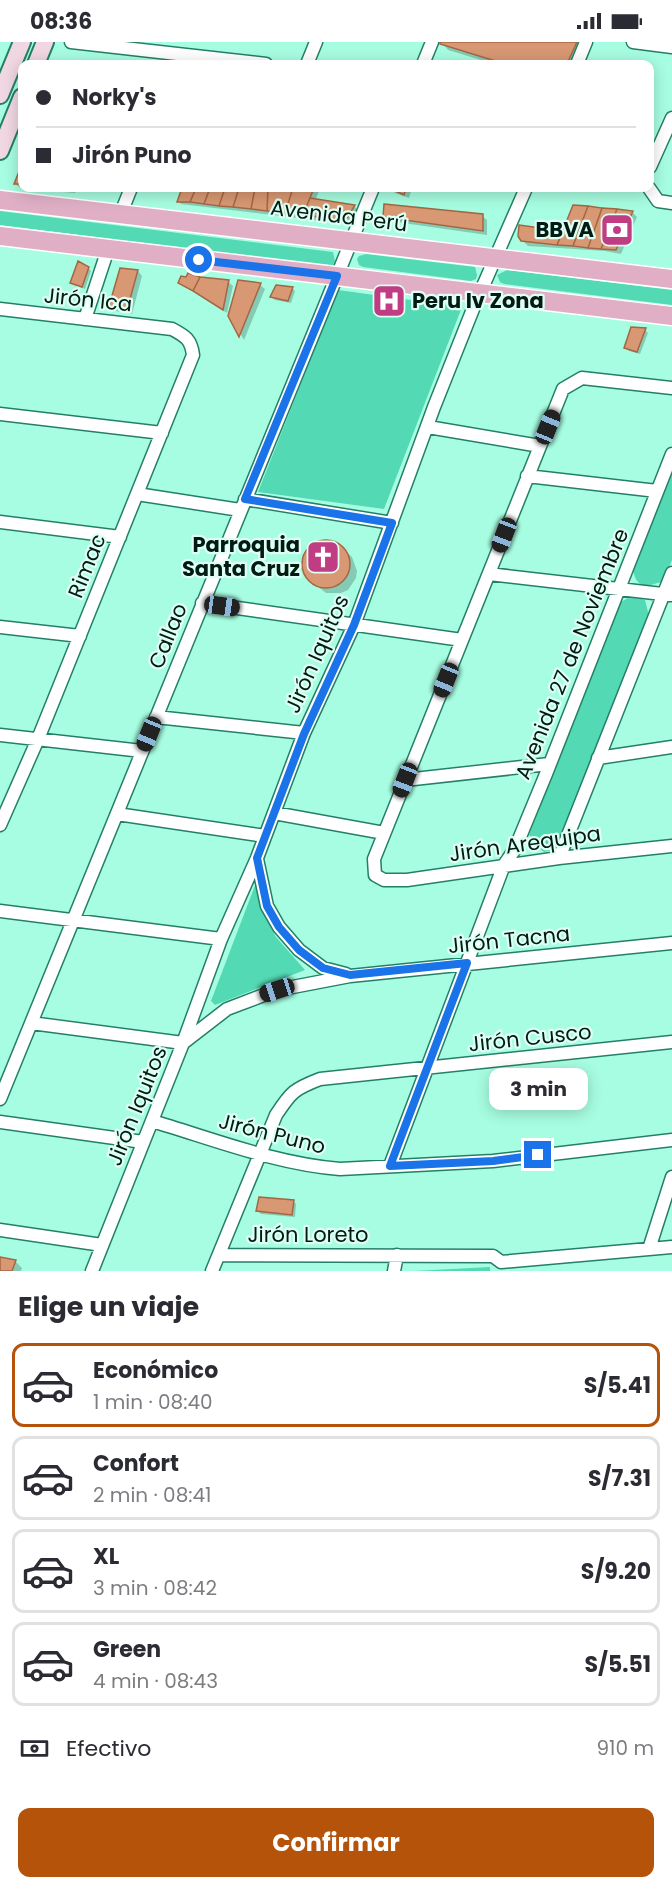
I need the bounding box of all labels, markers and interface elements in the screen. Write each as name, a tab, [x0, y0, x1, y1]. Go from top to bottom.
text: 08:36	[30, 6, 92, 37]
text: Norky's	[72, 82, 157, 113]
text: Jirón Puno	[72, 140, 192, 171]
street label: Avenida Perú	[269, 193, 409, 238]
bank icon: BBVA	[599, 212, 635, 248]
place label: BBVA	[536, 215, 595, 244]
route start	[185, 246, 212, 273]
street label: Jirón Ica	[42, 280, 134, 319]
hospital icon: Peru Iv Zona	[371, 283, 407, 319]
place label: Peru Iv Zona	[412, 286, 544, 315]
car	[533, 407, 563, 447]
car	[489, 515, 519, 555]
street label: Avenida 27 de Noviembre	[508, 524, 635, 784]
street label: Rimac	[61, 530, 112, 602]
place label: Parroquia Santa Cruz	[182, 530, 300, 583]
church icon: Parroquia Santa Cruz	[305, 539, 341, 575]
street label: Jirón Iquitos	[278, 590, 356, 718]
car	[203, 595, 241, 617]
street label: Callao	[141, 599, 194, 673]
car	[431, 660, 461, 700]
car	[134, 714, 164, 754]
car	[390, 760, 420, 800]
street label: Jirón Arequipa	[447, 819, 603, 868]
street label: Jirón Tacna	[446, 919, 571, 960]
car	[257, 976, 297, 1004]
street label: Jirón Cusco	[467, 1017, 593, 1058]
street label: Jirón Iquitos	[99, 1042, 174, 1170]
callout: 3 min	[488, 1068, 588, 1110]
text: 3 min	[510, 1075, 567, 1103]
street label: Jirón Puno	[216, 1106, 329, 1161]
route end	[524, 1141, 551, 1168]
street label: Jirón Loreto	[247, 1220, 369, 1249]
text: Elige un viaje	[18, 1288, 199, 1325]
text: Económico	[93, 1355, 218, 1386]
icon: car	[21, 1358, 75, 1412]
text: S/5.41	[584, 1370, 651, 1401]
text: 1 min · 08:40	[93, 1388, 213, 1416]
text: Confort	[93, 1448, 179, 1479]
icon: car	[21, 1451, 75, 1505]
text: S/7.31	[588, 1463, 651, 1494]
text: 2 min · 08:41	[93, 1481, 212, 1509]
text: XL	[93, 1541, 119, 1572]
icon: car	[21, 1544, 75, 1598]
text: S/9.20	[581, 1556, 651, 1587]
text: 3 min · 08:42	[93, 1574, 217, 1602]
text: Green	[93, 1634, 161, 1665]
icon: car	[21, 1637, 75, 1691]
text: S/5.51	[584, 1649, 651, 1680]
text: 4 min · 08:43	[93, 1667, 218, 1695]
icon: cash	[18, 1732, 51, 1765]
text: Efectivo	[66, 1733, 151, 1764]
text: 910 m	[597, 1734, 654, 1762]
button: Confirmar	[18, 1808, 654, 1877]

